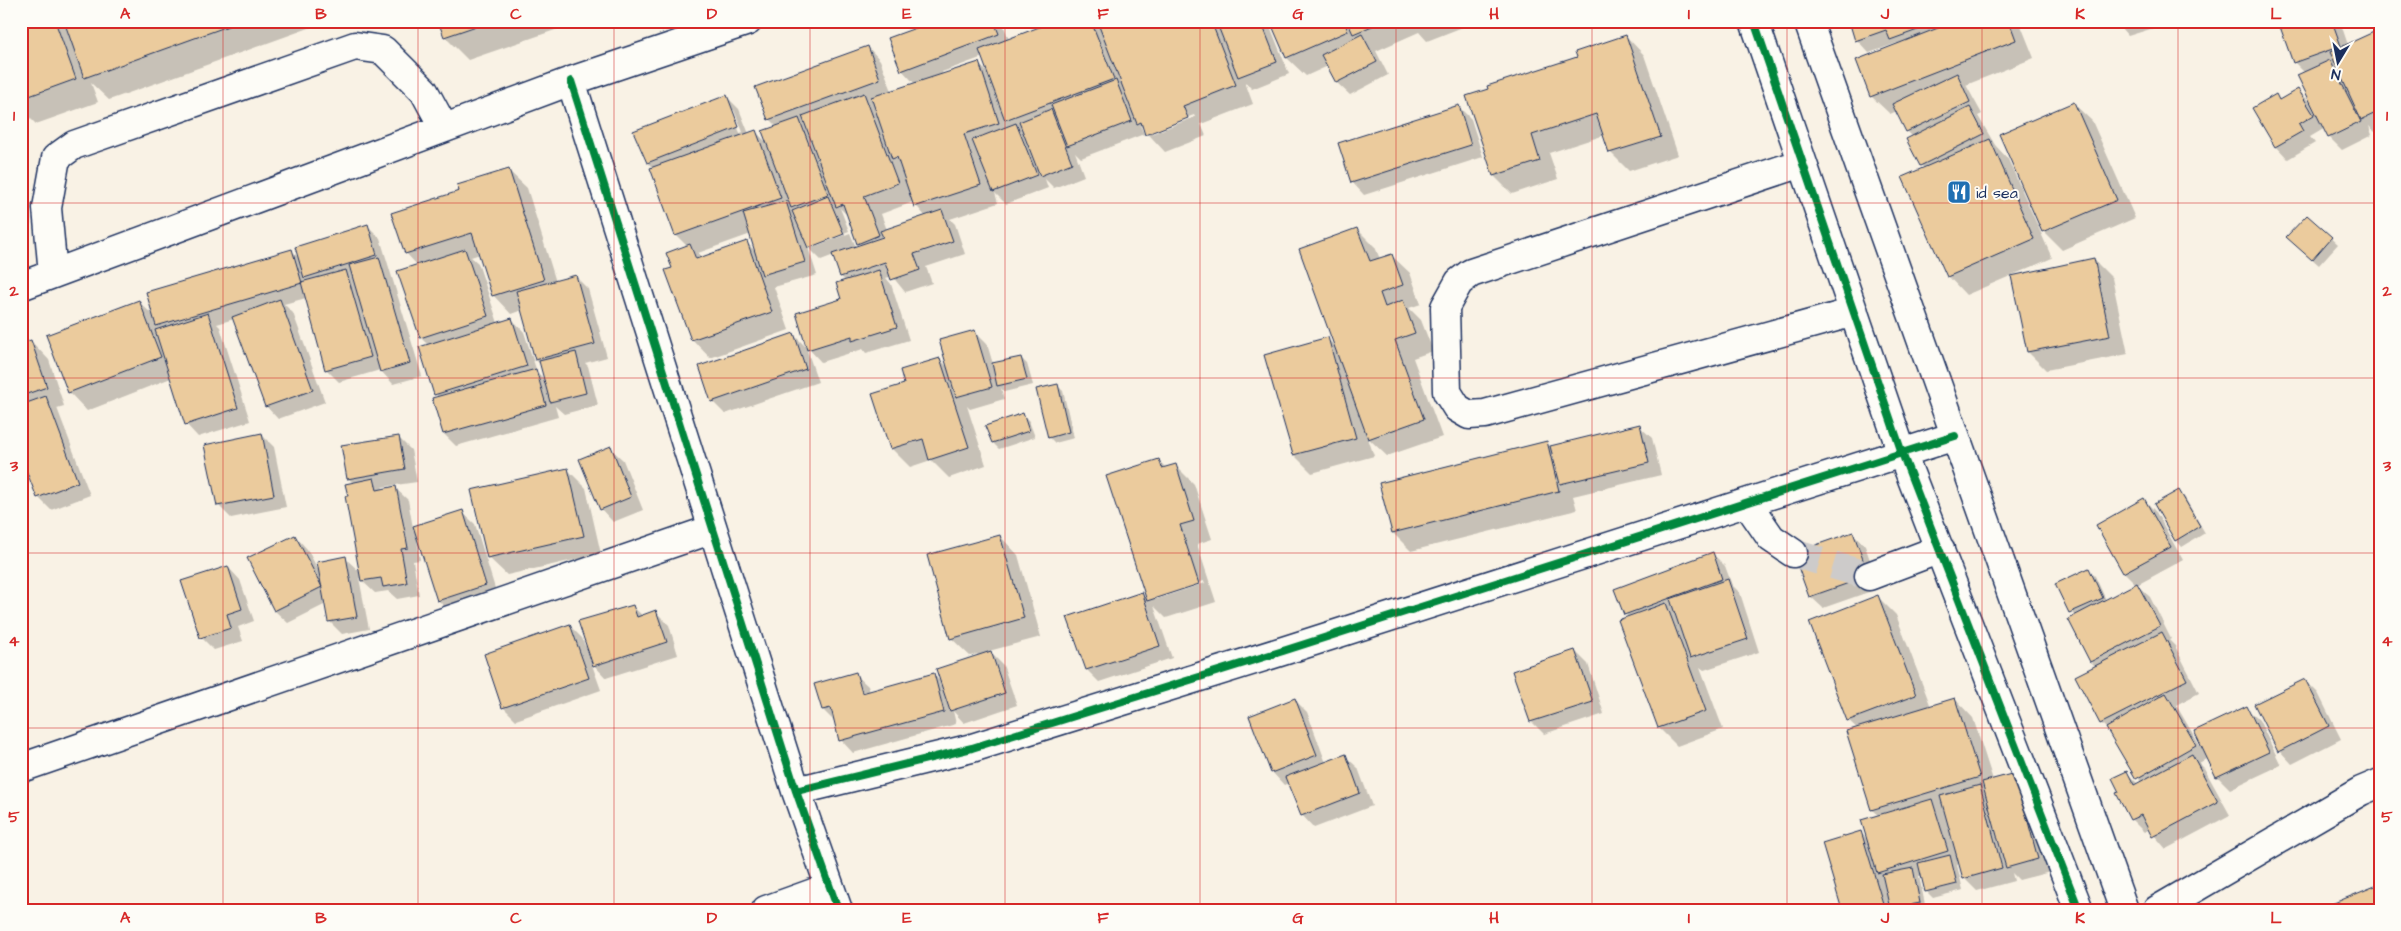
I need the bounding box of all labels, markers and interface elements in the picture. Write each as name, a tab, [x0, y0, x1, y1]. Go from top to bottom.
text: A	[120, 3, 131, 25]
text: B	[315, 3, 327, 25]
text: C	[510, 3, 522, 25]
text: D	[707, 3, 718, 25]
text: E	[902, 3, 912, 25]
text: F	[1097, 3, 1109, 25]
text: G	[1292, 3, 1304, 25]
text: H	[1489, 3, 1499, 25]
text: I	[1688, 3, 1690, 25]
text: J	[1880, 3, 1890, 25]
text: K	[2075, 3, 2085, 25]
text: L	[2270, 3, 2282, 25]
north arrow	[2314, 38, 2364, 88]
text: N	[2330, 63, 2342, 84]
text: 1	[13, 105, 16, 127]
text: 1	[2386, 105, 2389, 127]
restaurant icon: id sea	[1946, 179, 1972, 205]
place label: id sea	[1976, 182, 2018, 204]
text: 2	[8, 280, 19, 302]
text: 2	[2381, 280, 2392, 302]
text: 3	[9, 455, 19, 477]
text: 3	[2382, 455, 2392, 477]
text: 4	[9, 630, 20, 652]
text: 4	[2382, 630, 2393, 652]
text: 5	[8, 806, 20, 828]
text: 5	[2381, 806, 2393, 828]
text: A	[120, 907, 131, 929]
text: B	[315, 907, 327, 929]
text: C	[510, 907, 522, 929]
text: D	[707, 907, 718, 929]
text: E	[902, 907, 912, 929]
text: F	[1097, 907, 1109, 929]
text: G	[1292, 907, 1304, 929]
text: H	[1489, 907, 1499, 929]
text: I	[1688, 907, 1690, 929]
text: J	[1880, 907, 1890, 929]
text: K	[2075, 907, 2085, 929]
text: L	[2270, 907, 2282, 929]

